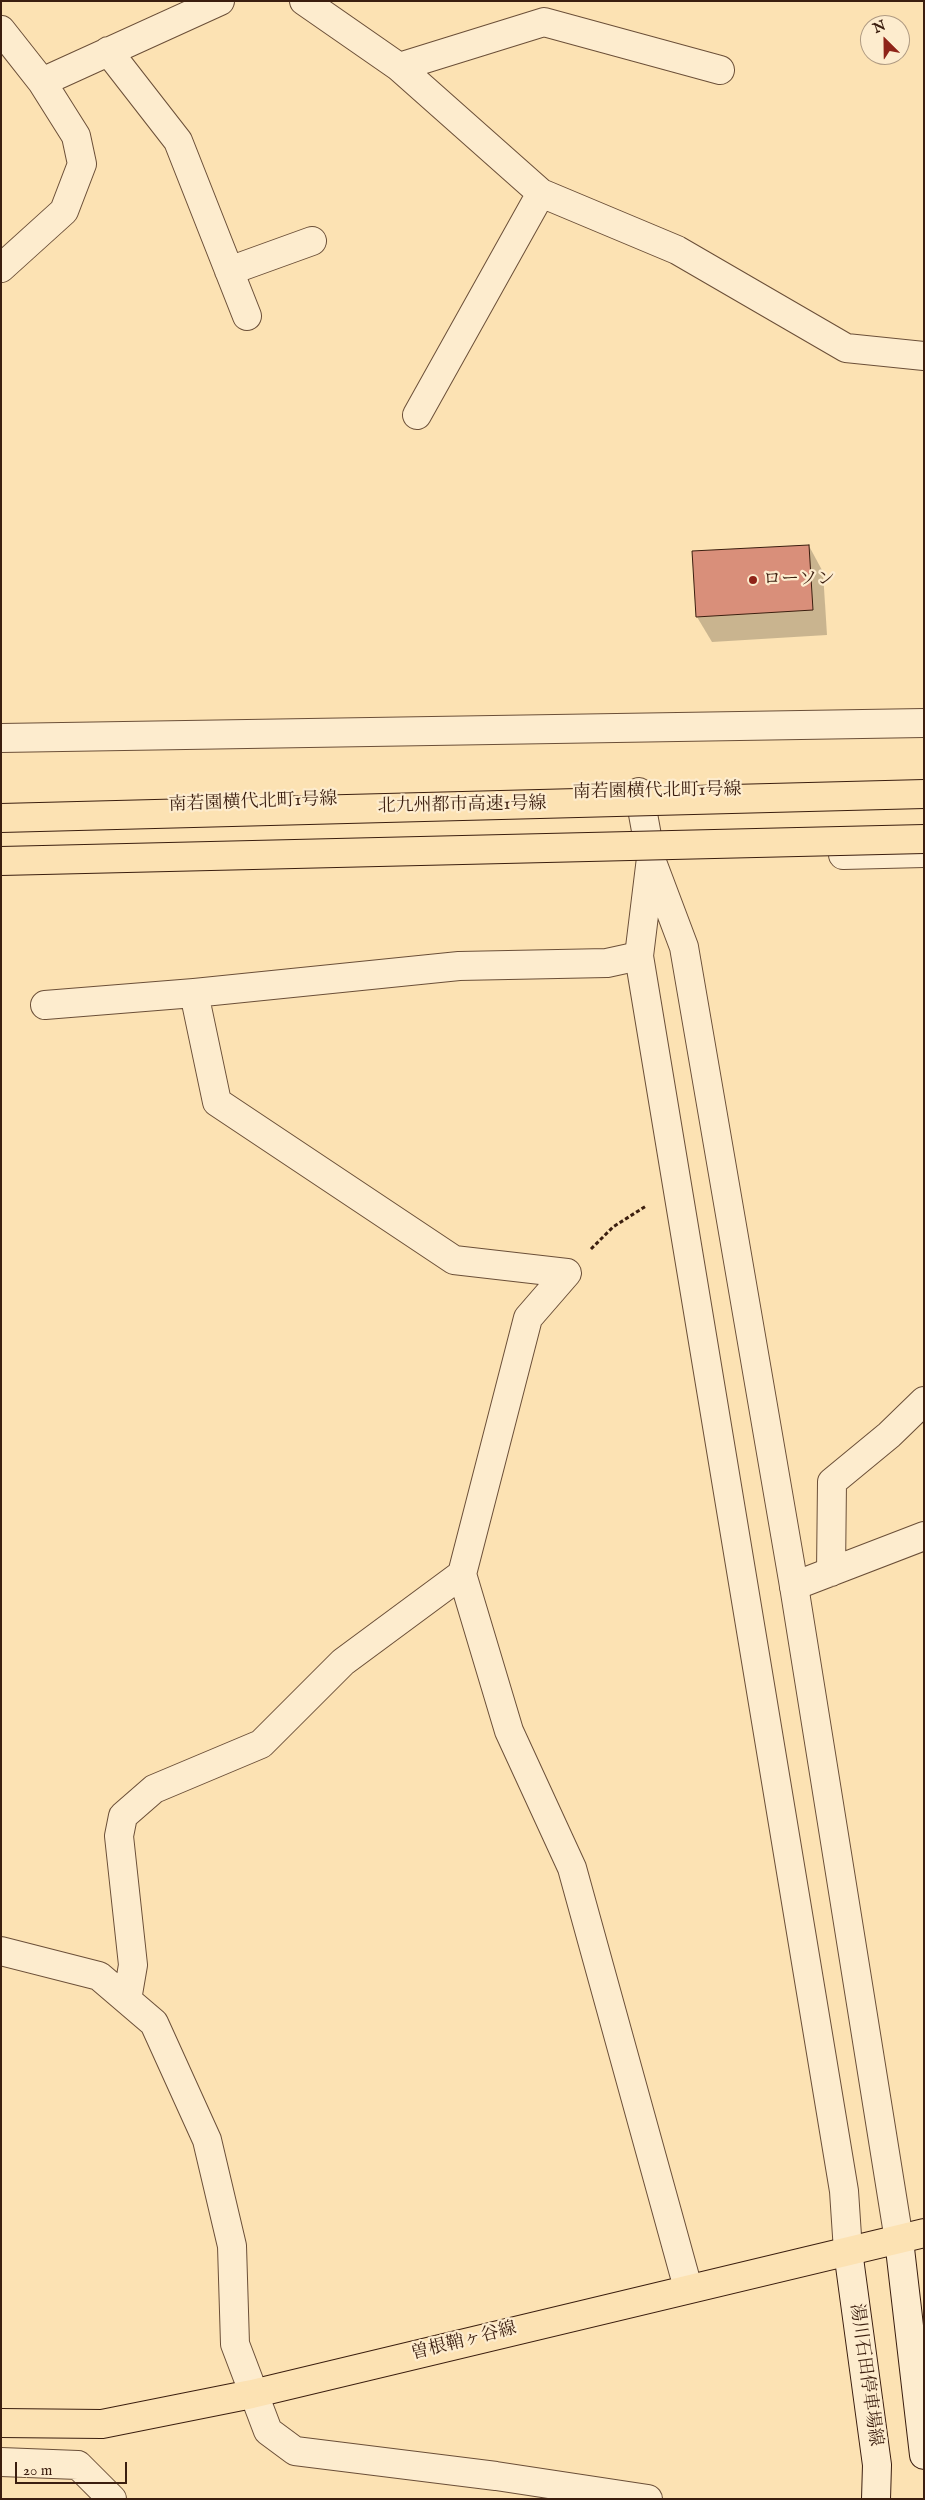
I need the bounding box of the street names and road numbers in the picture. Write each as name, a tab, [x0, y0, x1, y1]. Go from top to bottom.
street label: 南若園横代北町1号線	[572, 780, 742, 804]
street label: 南若園横代北町1号線	[168, 789, 338, 817]
street label: 北九州都市高速1号線	[377, 794, 547, 818]
street label: 湯川石田停車場線	[844, 2302, 886, 2448]
street label: 曽根鞘ヶ谷線	[409, 2318, 519, 2366]

